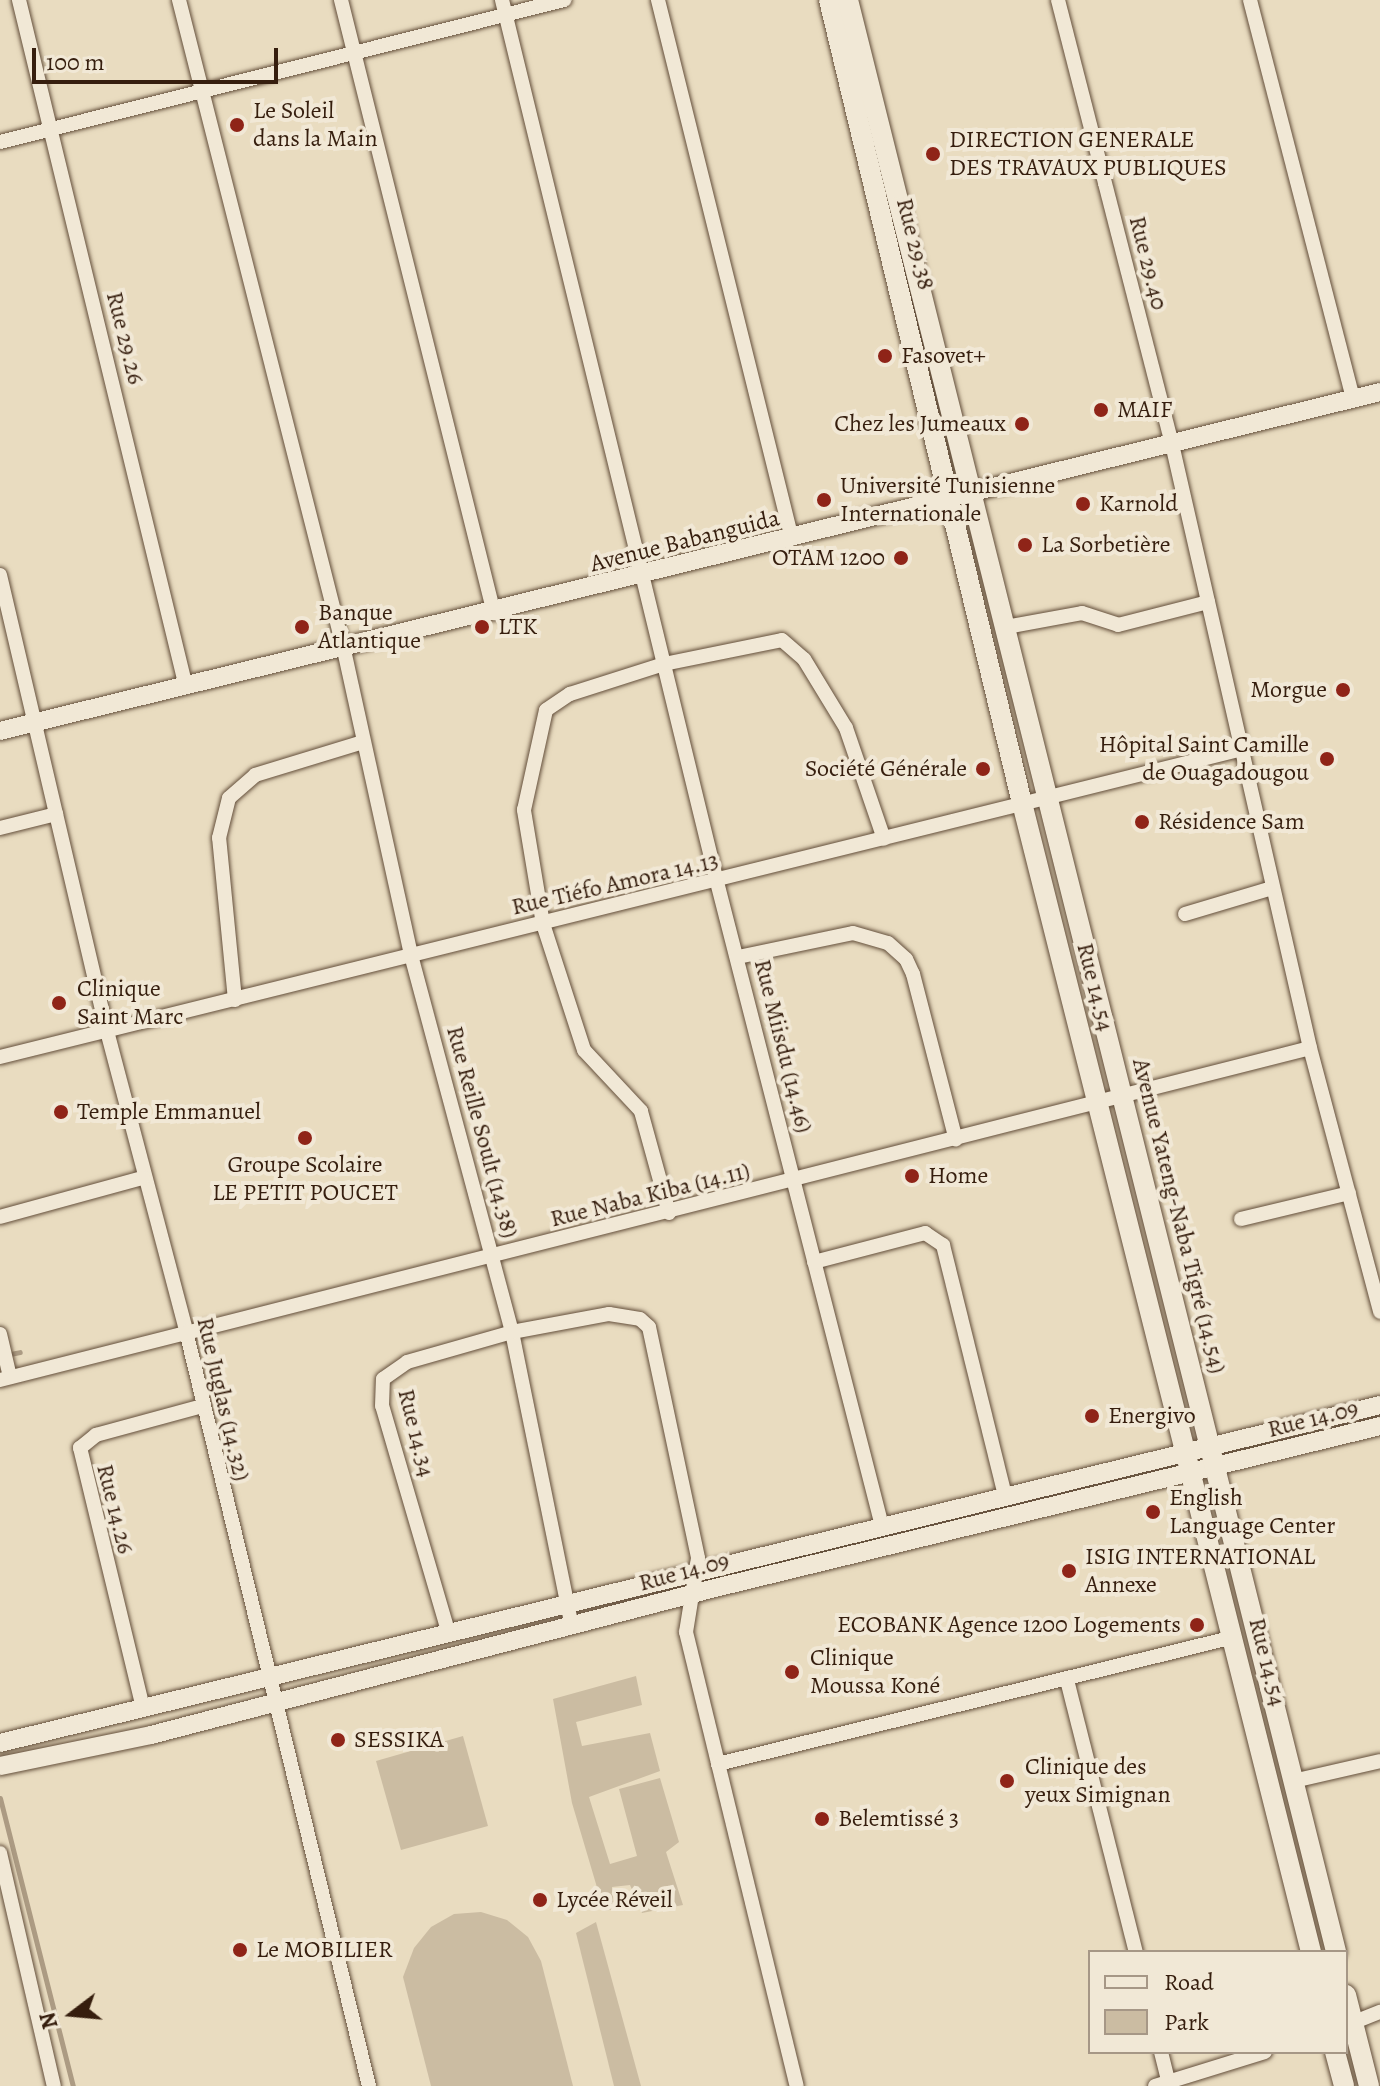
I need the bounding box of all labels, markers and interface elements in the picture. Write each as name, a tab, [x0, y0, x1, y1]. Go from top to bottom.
scale bar	[36, 32, 282, 82]
text: 100 m	[46, 46, 105, 78]
place label: Le Soleil dans la Main	[253, 97, 378, 153]
marker: Le Soleil dans la Main	[228, 116, 246, 134]
place label: DIRECTION GENERALE DES TRAVAUX PUBLIQUES	[949, 126, 1227, 182]
marker: DIRECTION GENERALE DES TRAVAUX PUBLIQUES	[924, 145, 942, 163]
street label: Rue 29.38	[890, 195, 940, 293]
street label: Rue 29.40	[1122, 213, 1174, 313]
street label: Rue 29.26	[100, 289, 150, 387]
place label: Fasovet+	[901, 342, 986, 370]
marker: Fasovet+	[876, 347, 894, 365]
place label: MAIF	[1117, 396, 1172, 424]
marker: MAIF	[1092, 401, 1110, 419]
place label: Chez les Jumeaux	[834, 410, 1006, 438]
marker: Chez les Jumeaux	[1013, 415, 1031, 433]
place label: Université Tunisienne Internationale	[840, 472, 1055, 528]
place label: Karnold	[1099, 490, 1178, 518]
marker: Université Tunisienne Internationale	[815, 491, 833, 509]
marker: Karnold	[1074, 495, 1092, 513]
street label: Avenue Babanguida	[587, 504, 783, 578]
place label: La Sorbetière	[1041, 531, 1171, 559]
marker: La Sorbetière	[1016, 536, 1034, 554]
place label: OTAM 1200	[772, 544, 885, 572]
marker: OTAM 1200	[892, 549, 910, 567]
place label: Banque Atlantique	[318, 599, 421, 655]
place label: LTK	[498, 613, 537, 641]
marker: Banque Atlantique	[293, 618, 311, 636]
marker: LTK	[473, 618, 491, 636]
place label: Morgue	[1250, 676, 1327, 704]
marker: Morgue	[1334, 681, 1352, 699]
place label: Hôpital Saint Camille de Ouagadougou	[1099, 731, 1309, 787]
marker: Hôpital Saint Camille de Ouagadougou	[1316, 748, 1338, 770]
place label: Société Générale	[805, 755, 967, 783]
marker: Société Générale	[974, 760, 992, 778]
place label: Résidence Sam	[1158, 808, 1305, 836]
marker: Résidence Sam	[1133, 813, 1151, 831]
street label: Rue Tiéfo Amora 14.13	[509, 846, 721, 922]
street label: Rue 14.54	[1070, 940, 1120, 1034]
street label: Rue Miisdu (14.46)	[748, 956, 818, 1136]
place label: Clinique Saint Marc	[77, 975, 183, 1031]
marker: Clinique Saint Marc	[48, 992, 70, 1014]
street label: Rue Reille Soult (14.38)	[440, 1023, 524, 1241]
street label: Avenue Yateng-Naba Tigré (14.54)	[1126, 1056, 1232, 1376]
place label: Temple Emmanuel	[77, 1098, 261, 1126]
marker: Temple Emmanuel	[52, 1103, 70, 1121]
marker: Groupe Scolaire LE PETIT POUCET	[296, 1129, 314, 1147]
place label: Groupe Scolaire LE PETIT POUCET	[212, 1151, 398, 1207]
street label: Rue Naba Kiba (14.11)	[547, 1156, 753, 1234]
place label: Home	[928, 1162, 988, 1190]
marker: Home	[903, 1167, 921, 1185]
street label: Rue Juglas (14.32)	[190, 1314, 256, 1484]
street label: Rue 14.34	[391, 1386, 441, 1480]
street label: Rue 14.09	[1265, 1394, 1361, 1444]
place label: Energivo	[1108, 1402, 1196, 1430]
marker: Energivo	[1083, 1407, 1101, 1425]
street label: Rue 14.26	[90, 1461, 140, 1557]
place label: English Language Center	[1169, 1484, 1336, 1540]
marker: English Language Center	[1144, 1503, 1162, 1521]
place label: ISIG INTERNATIONAL Annexe	[1085, 1543, 1315, 1599]
street label: Rue 14.09	[636, 1546, 732, 1598]
marker: ISIG INTERNATIONAL Annexe	[1060, 1562, 1078, 1580]
place label: ECOBANK Agence 1200 Logements	[837, 1611, 1181, 1639]
street label: Rue 14.54	[1242, 1615, 1292, 1709]
marker: ECOBANK Agence 1200 Logements	[1188, 1616, 1206, 1634]
place label: Clinique Moussa Koné	[810, 1644, 940, 1700]
marker: Clinique Moussa Koné	[781, 1661, 803, 1683]
place label: SESSIKA	[354, 1726, 444, 1754]
marker: SESSIKA	[329, 1731, 347, 1749]
place label: Clinique des yeux Simignan	[1025, 1753, 1171, 1809]
marker: Clinique des yeux Simignan	[996, 1770, 1018, 1792]
place label: Belemtissé 3	[838, 1805, 959, 1833]
marker: Belemtissé 3	[813, 1810, 831, 1828]
place label: Lycée Réveil	[556, 1886, 673, 1914]
marker: Lycée Réveil	[531, 1891, 549, 1909]
place label: Le MOBILIER	[256, 1936, 393, 1964]
marker: Le MOBILIER	[231, 1941, 249, 1959]
legend	[1088, 1950, 1348, 2054]
text: Road	[1164, 1966, 1214, 1998]
north arrow	[32, 1974, 112, 2054]
text: Park	[1164, 2006, 1209, 2038]
text: N	[32, 2009, 66, 2032]

